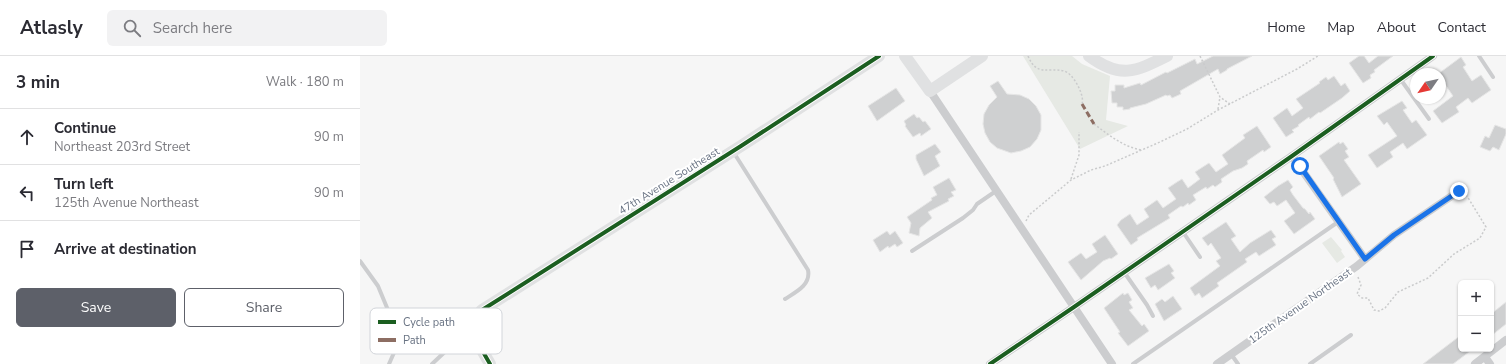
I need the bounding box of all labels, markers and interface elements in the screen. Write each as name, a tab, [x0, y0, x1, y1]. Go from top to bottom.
search box	[107, 10, 387, 46]
text: Atlasly	[20, 15, 83, 41]
icon: search	[121, 17, 143, 39]
text: Search here	[153, 18, 232, 38]
text: Home	[1267, 18, 1305, 37]
text: Map	[1327, 18, 1355, 37]
text: About	[1377, 18, 1416, 37]
text: Contact	[1438, 18, 1486, 37]
north arrow	[1410, 68, 1446, 104]
text: 3 min	[16, 71, 60, 94]
text: Walk · 180 m	[266, 73, 344, 91]
text: Continue	[54, 118, 116, 138]
icon: ahead	[16, 126, 38, 148]
text: 90 m	[314, 128, 344, 146]
text: Northeast 203rd Street	[54, 138, 190, 156]
street label: 47th Avenue Southeast	[616, 144, 722, 218]
route start	[1291, 157, 1309, 175]
text: Turn left	[54, 174, 113, 194]
icon: left	[16, 182, 38, 204]
route end	[1450, 182, 1468, 200]
text: 90 m	[314, 184, 344, 202]
text: 125th Avenue Northeast	[54, 194, 199, 212]
icon: arrive	[16, 238, 38, 260]
text: Arrive at destination	[54, 239, 197, 259]
street label: 125th Avenue Northeast	[1246, 265, 1355, 347]
map controls	[1458, 280, 1494, 352]
button: +	[1458, 280, 1494, 316]
button: Save	[16, 288, 176, 327]
button: Share	[184, 288, 344, 327]
legend	[370, 308, 502, 354]
text: Cycle path	[403, 315, 455, 330]
button: −	[1458, 316, 1494, 352]
text: Path	[403, 333, 426, 348]

